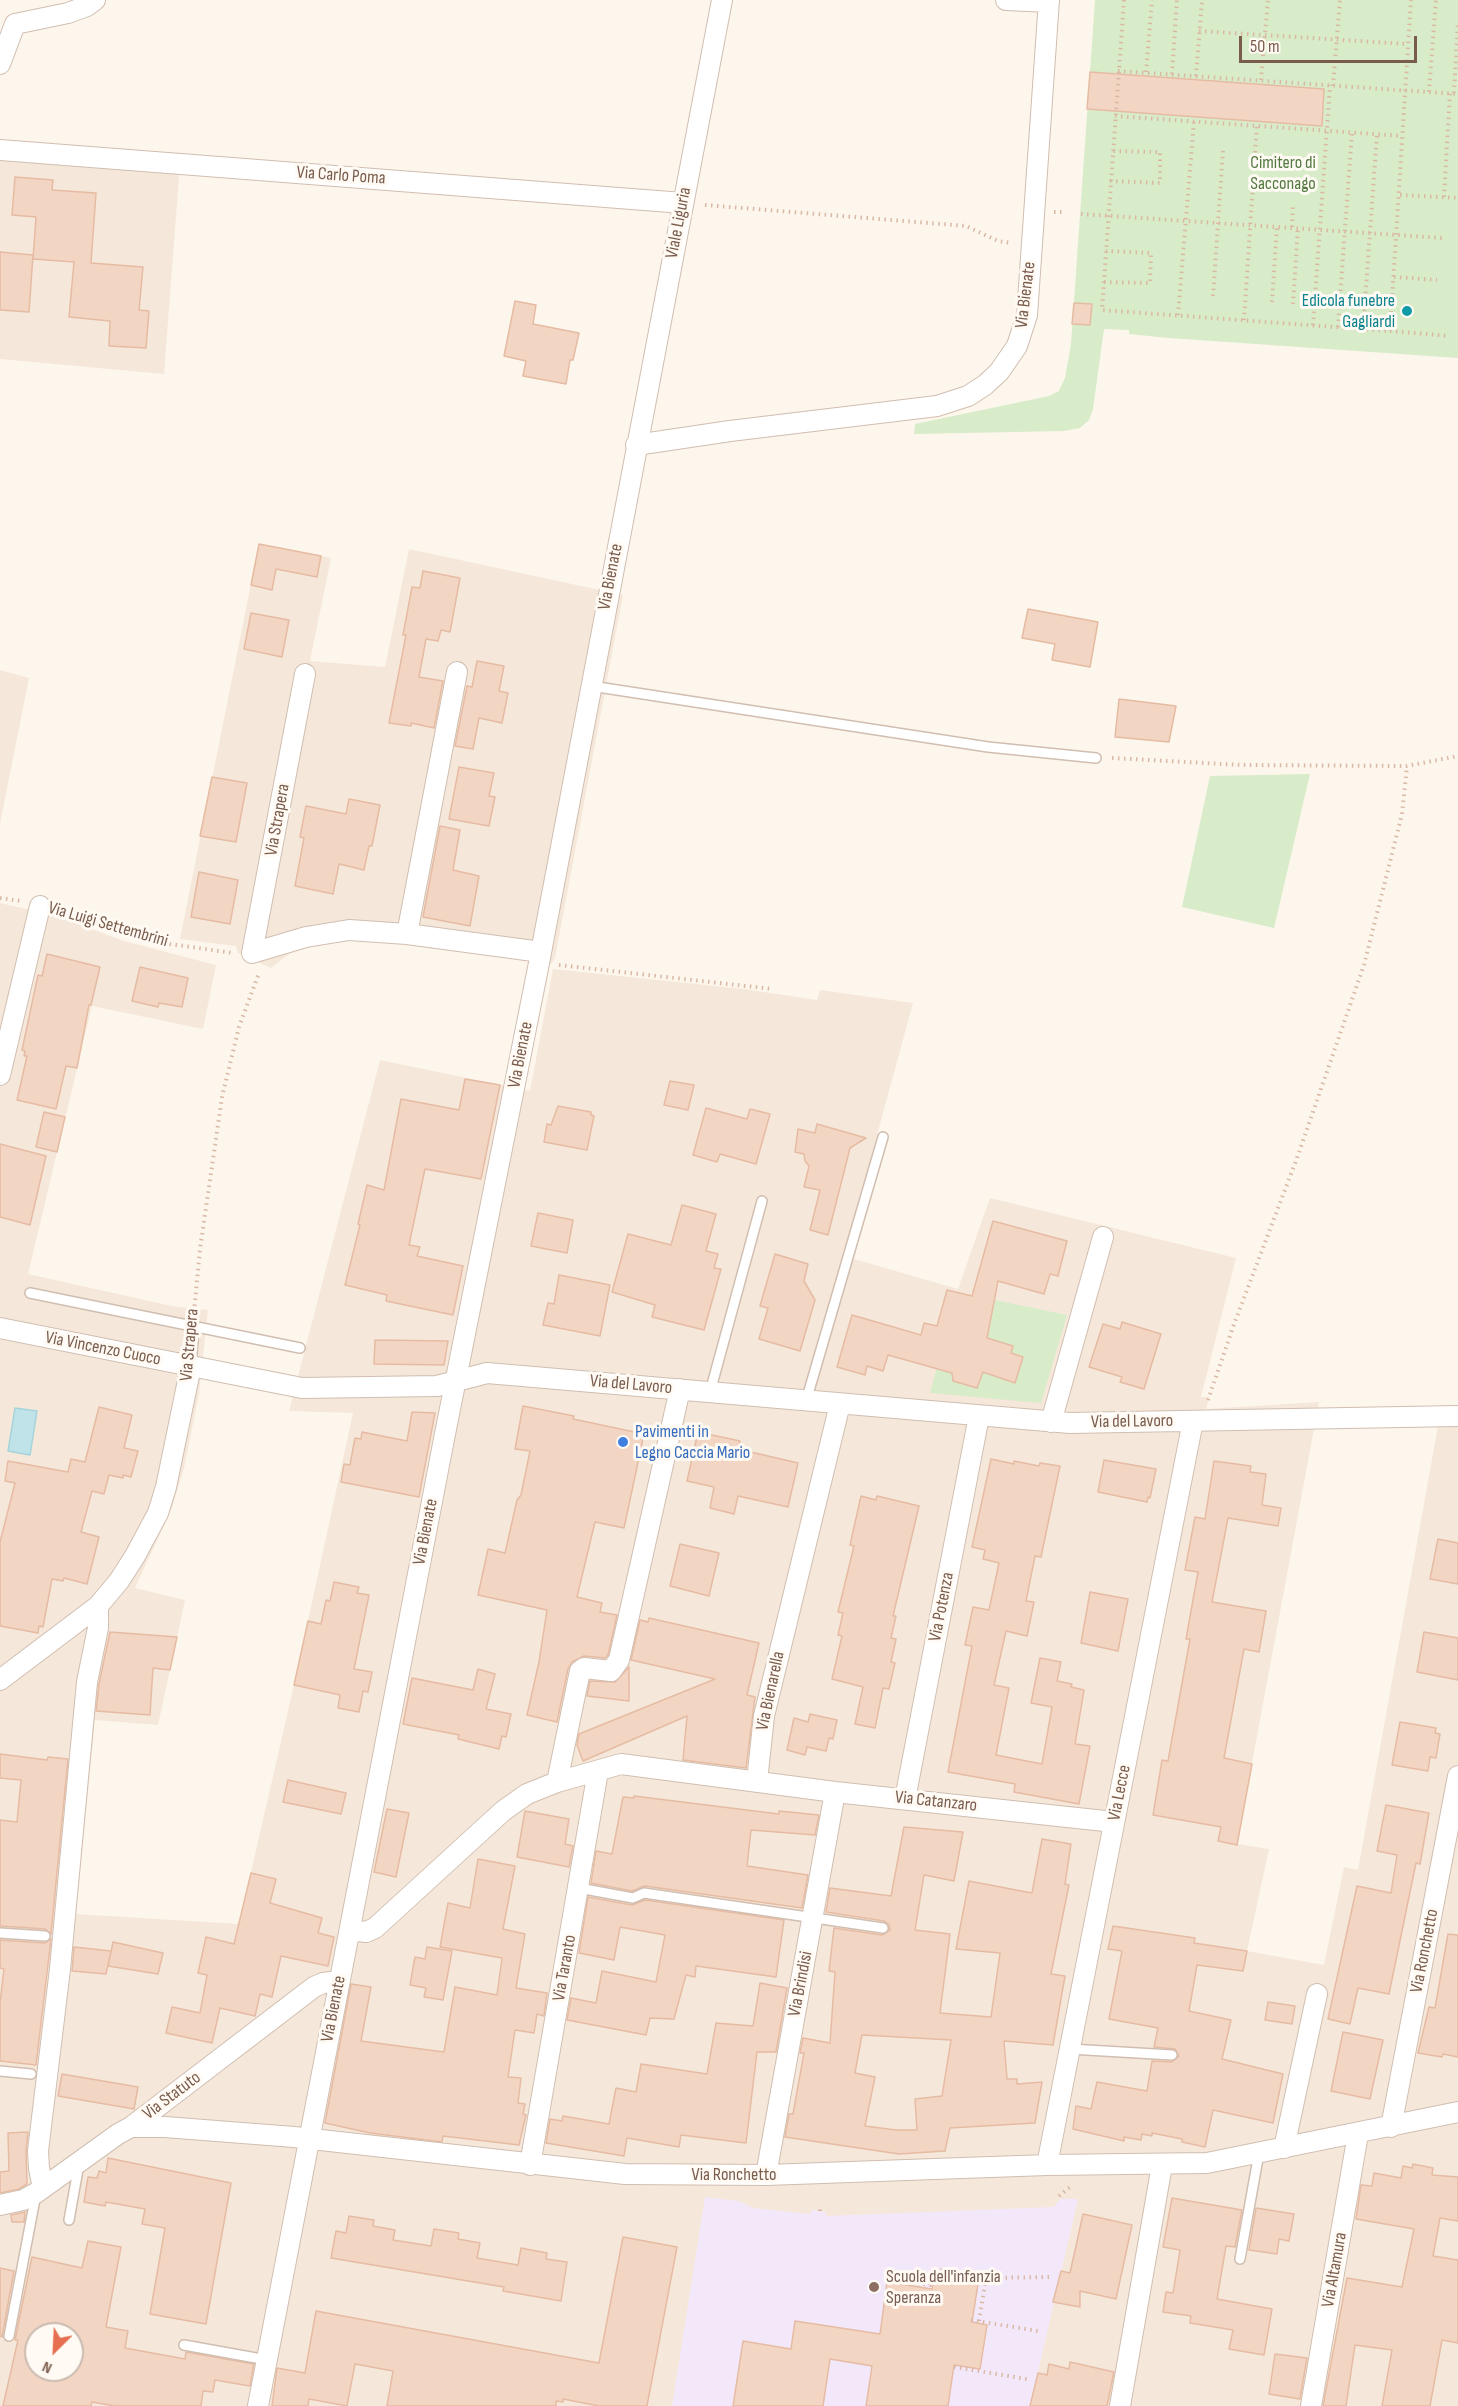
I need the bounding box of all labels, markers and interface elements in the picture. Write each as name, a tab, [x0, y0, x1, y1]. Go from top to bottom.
scale bar	[1242, 24, 1420, 62]
text: 50 m	[1250, 36, 1280, 57]
park label: Cimitero di Sacconago	[1250, 152, 1316, 195]
street label: Via Carlo Poma	[296, 162, 386, 190]
street label: Viale Liguria	[662, 186, 696, 260]
street label: Via Bienate	[1011, 260, 1041, 330]
place label: Edicola funebre Gagliardi	[1302, 290, 1395, 332]
marker: Edicola funebre Gagliardi	[1400, 304, 1414, 318]
street label: Via Bienate	[594, 542, 628, 612]
street label: Via Strapera	[261, 782, 295, 858]
street label: Via Luigi Settembrini	[46, 898, 170, 952]
street label: Via Bienate	[504, 1020, 538, 1090]
street label: Via Strapera	[176, 1308, 204, 1382]
street label: Via Vincenzo Cuoco	[43, 1327, 163, 1371]
street label: Via del Lavoro	[589, 1371, 673, 1399]
street label: Via del Lavoro	[1091, 1410, 1173, 1434]
place label: Pavimenti in Legno Caccia Mario	[635, 1421, 750, 1464]
marker: Pavimenti in Legno Caccia Mario	[616, 1435, 630, 1449]
street label: Via Bienate	[409, 1497, 443, 1567]
street label: Via Potenza	[925, 1571, 959, 1643]
street label: Via Bienarella	[752, 1650, 790, 1732]
street label: Via Lecce	[1104, 1763, 1136, 1823]
street label: Via Catanzaro	[894, 1787, 978, 1817]
street label: Via Ronchetto	[1406, 1907, 1444, 1995]
street label: Via Taranto	[549, 1933, 581, 2003]
street label: Via Brindisi	[784, 1949, 818, 2019]
street label: Via Bienate	[317, 1974, 351, 2044]
street label: Via Statuto	[139, 2067, 205, 2125]
street label: Via Ronchetto	[692, 2164, 776, 2186]
street label: Via Altamura	[1318, 2231, 1352, 2309]
place label: Scuola dell'infanzia Speranza	[886, 2266, 1001, 2308]
marker: Scuola dell'infanzia Speranza	[867, 2280, 881, 2294]
north arrow	[24, 2322, 84, 2382]
text: N	[40, 2357, 55, 2377]

